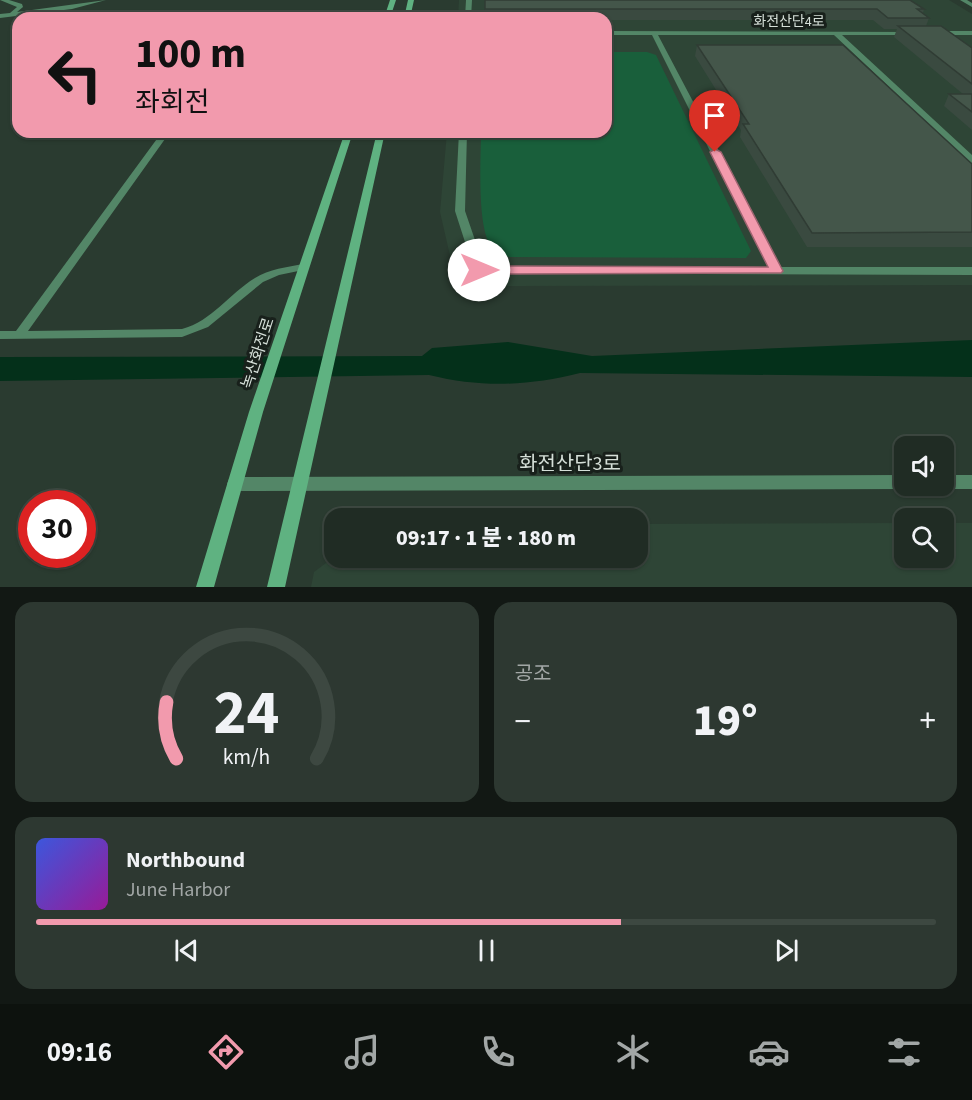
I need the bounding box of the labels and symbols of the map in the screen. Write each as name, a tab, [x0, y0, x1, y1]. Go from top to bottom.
street label: 화전산단4로	[753, 12, 825, 32]
pin	[689, 90, 740, 152]
position arrow	[447, 238, 511, 302]
street label: 녹산화전로	[236, 315, 280, 392]
street label: 화전산단3로	[519, 450, 621, 478]
speed limit sign: 30	[18, 490, 96, 568]

